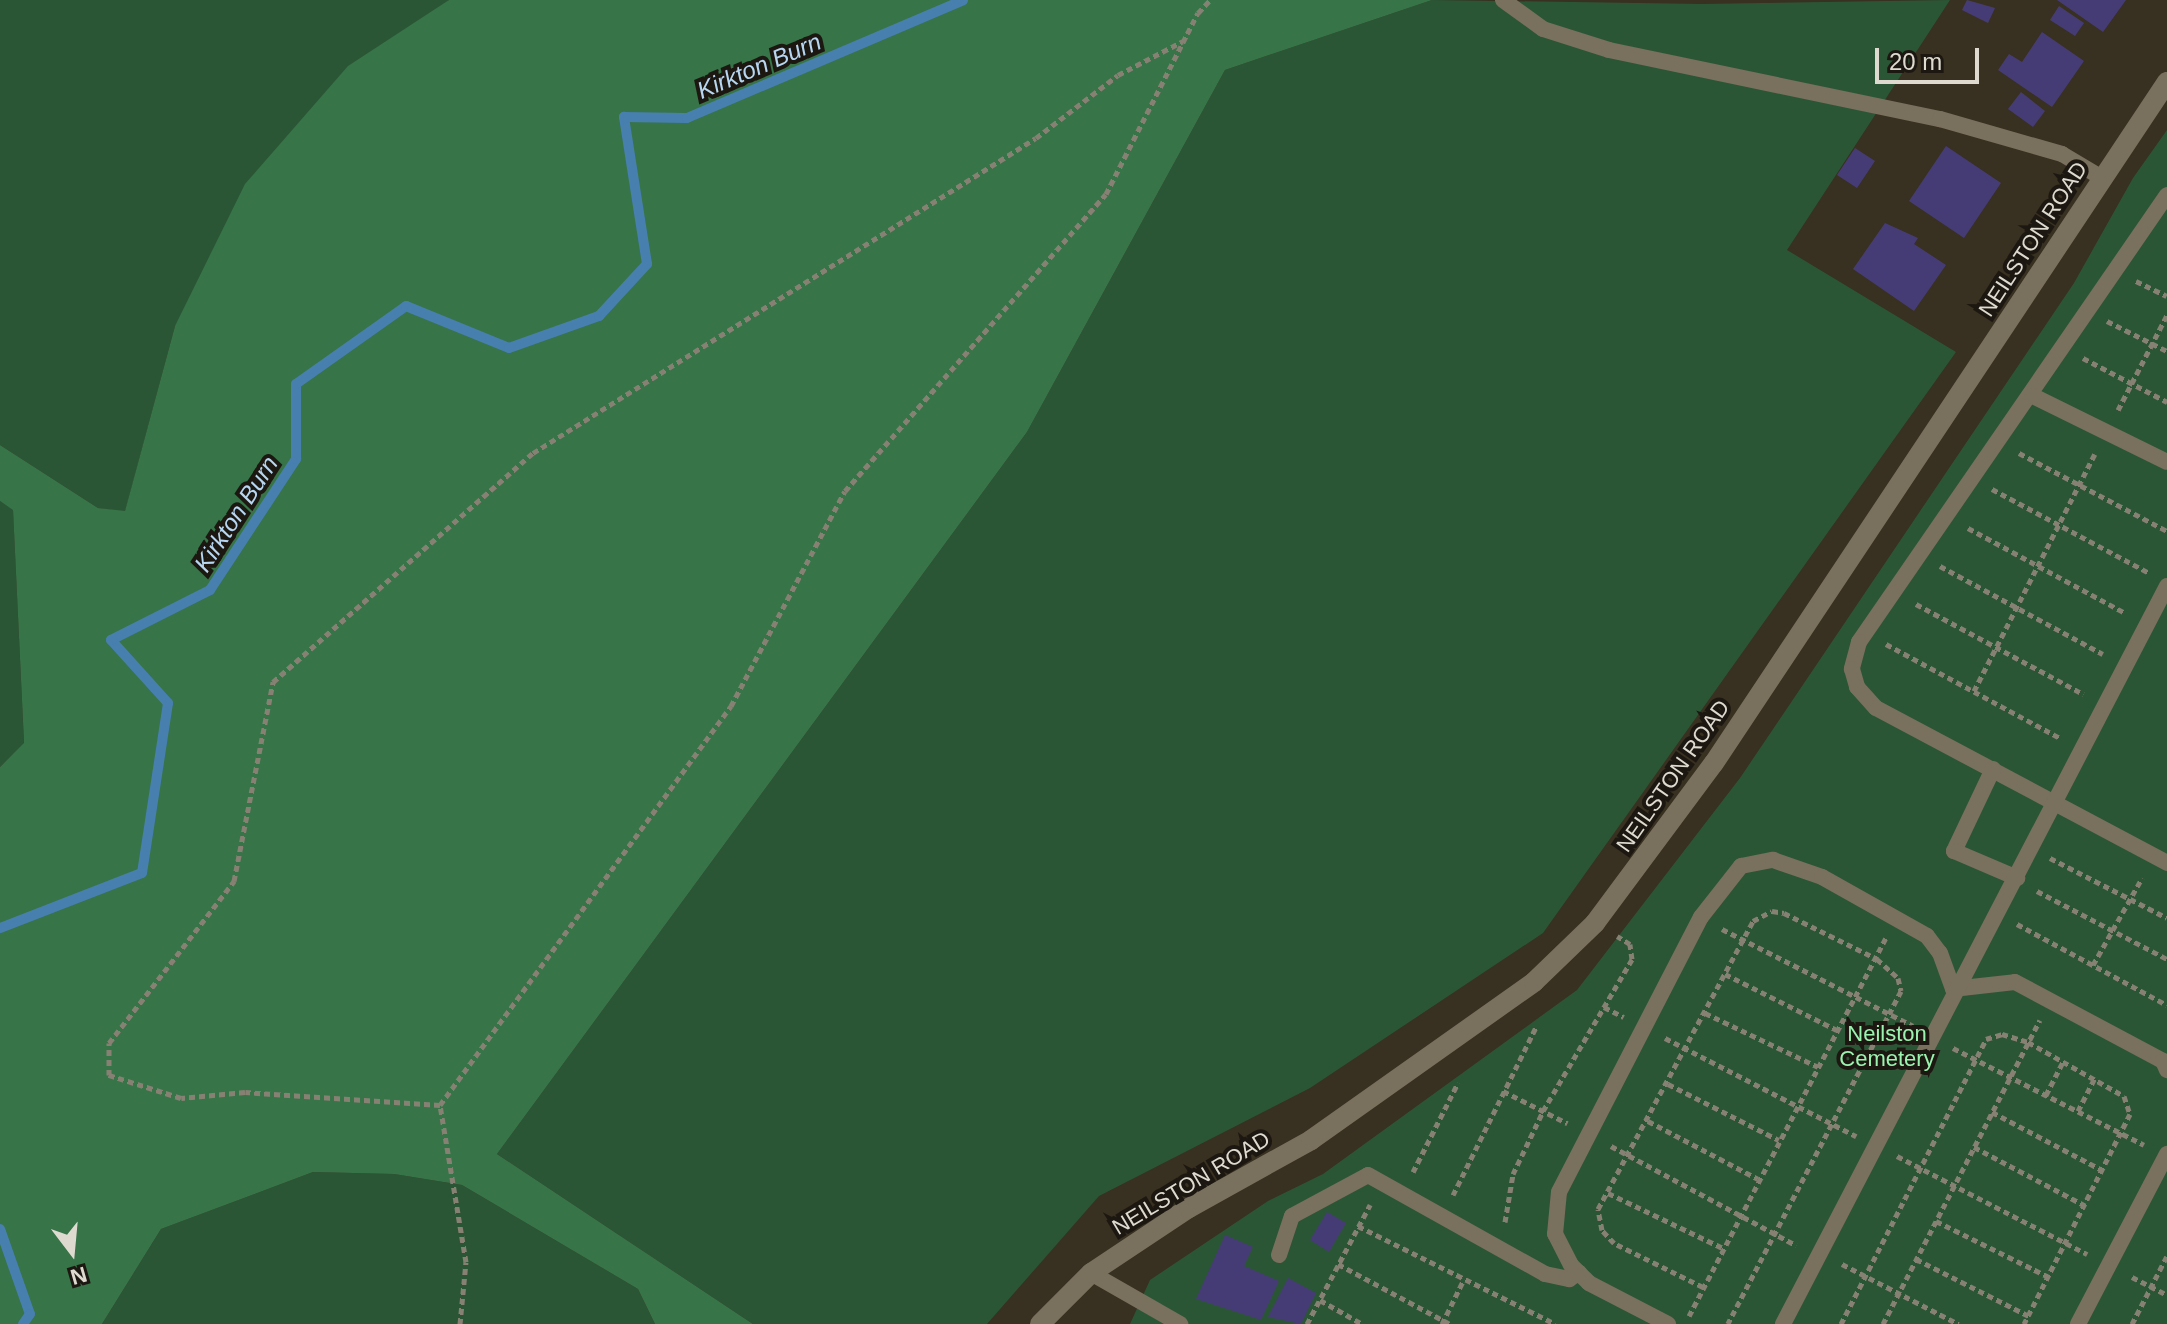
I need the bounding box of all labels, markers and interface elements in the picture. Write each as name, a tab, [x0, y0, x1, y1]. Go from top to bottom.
water label: Kirkton Burn	[693, 27, 825, 105]
scale bar	[1879, 32, 1983, 82]
text: 20 m	[1889, 48, 1942, 75]
street label: NEILSTON ROAD	[1973, 157, 2093, 321]
water label: Kirkton Burn	[188, 451, 284, 577]
street label: NEILSTON ROAD	[1611, 695, 1735, 857]
park label: Neilston Cemetery	[1839, 1020, 1935, 1072]
street label: NEILSTON ROAD	[1107, 1126, 1275, 1240]
north arrow	[32, 1212, 112, 1292]
text: N	[68, 1261, 90, 1290]

